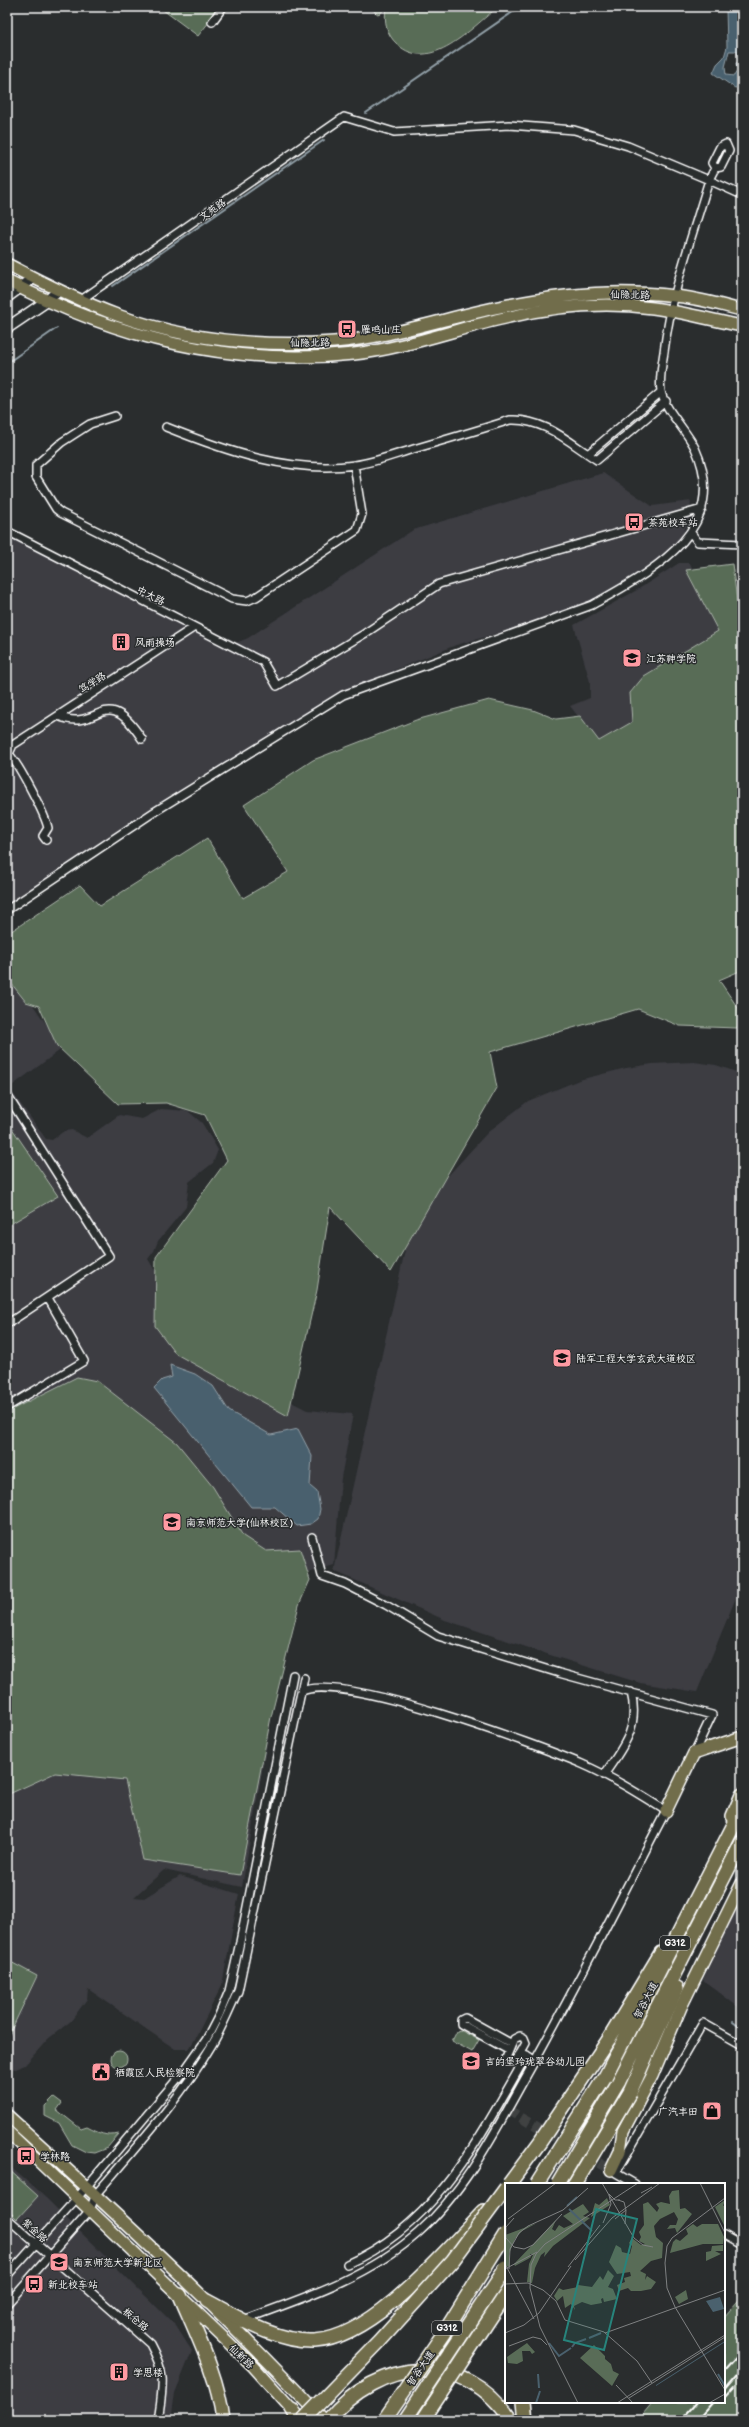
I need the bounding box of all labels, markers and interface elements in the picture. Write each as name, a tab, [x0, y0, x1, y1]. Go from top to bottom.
street label: 文苑路	[197, 196, 228, 223]
street label: 仙隐北路	[610, 289, 650, 301]
bus stop icon: 雁鸣山庄	[336, 318, 358, 340]
place label: 雁鸣山庄	[361, 324, 401, 336]
street label: 仙隐北路	[290, 337, 330, 349]
bus stop icon: 茶苑校车站	[623, 511, 645, 533]
place label: 茶苑校车站	[648, 517, 698, 529]
street label: 中大路	[134, 584, 167, 608]
building icon: 风雨操场	[110, 631, 132, 653]
place label: 风雨操场	[135, 637, 175, 649]
school or university icon: 江苏神学院	[621, 647, 643, 669]
place label: 江苏神学院	[646, 653, 696, 665]
street label: 笃学路	[77, 670, 108, 696]
school or university icon: 陆军工程大学玄武大道校区	[551, 1347, 573, 1369]
place label: 陆军工程大学玄武大道校区	[576, 1353, 696, 1365]
school or university icon: 南京师范大学(仙林校区)	[161, 1511, 183, 1533]
place label: 南京师范大学(仙林校区)	[186, 1517, 294, 1529]
road number: G312	[660, 1936, 690, 1950]
street label: 智谷大道	[631, 1980, 661, 2021]
school or university icon: 吉的堡玲珑翠谷幼儿园	[460, 2050, 482, 2072]
place label: 吉的堡玲珑翠谷幼儿园	[485, 2056, 585, 2068]
public building icon: 栖霞区人民检察院	[90, 2061, 112, 2083]
place label: 栖霞区人民检察院	[115, 2067, 195, 2079]
shop icon: 广汽丰田	[701, 2100, 723, 2122]
place label: 广汽丰田	[658, 2106, 698, 2118]
bus stop icon: 学林路	[15, 2145, 37, 2167]
place label: 学林路	[40, 2151, 70, 2163]
inset map	[505, 2183, 725, 2403]
street label: 紫金路	[19, 2216, 49, 2245]
school or university icon: 南京师范大学新北区	[48, 2251, 70, 2273]
place label: 南京师范大学新北区	[73, 2257, 163, 2269]
bus stop icon: 新北校车站	[23, 2273, 45, 2295]
place label: 新北校车站	[48, 2279, 98, 2291]
street label: 板仓路	[120, 2305, 151, 2334]
road number: G312	[432, 2321, 462, 2335]
street label: 仙新路	[226, 2342, 256, 2371]
street label: 智谷大道	[404, 2349, 437, 2388]
building icon: 学思楼	[108, 2361, 130, 2383]
place label: 学思楼	[133, 2367, 163, 2379]

